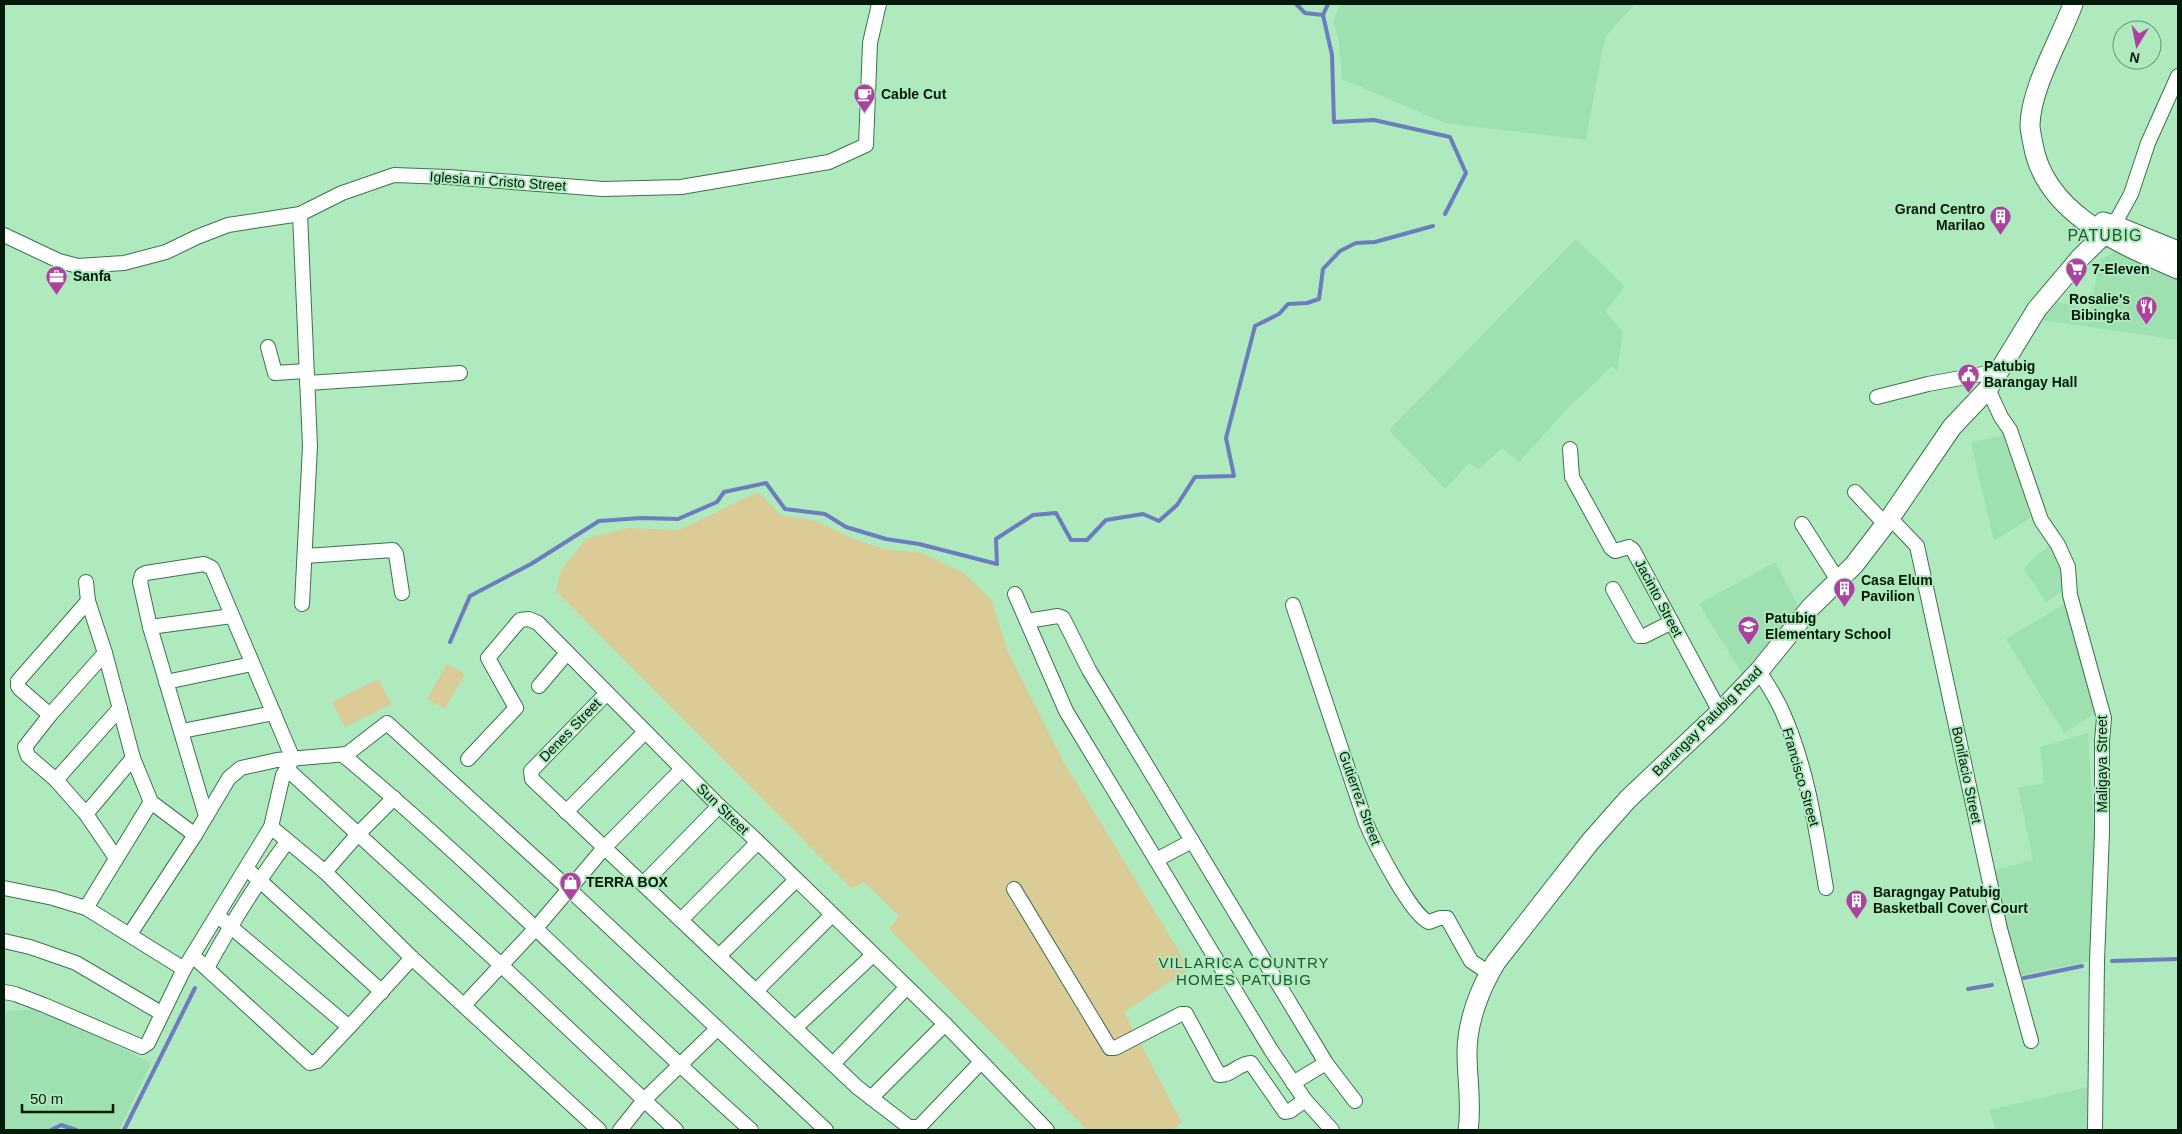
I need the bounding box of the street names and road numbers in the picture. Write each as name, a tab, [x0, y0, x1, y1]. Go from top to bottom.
street label: Iglesia ni Cristo Street	[429, 168, 567, 194]
street label: Jacinto Street	[1632, 556, 1686, 640]
street label: Barangay Patubig Road	[1649, 663, 1765, 779]
street label: Denes Street	[536, 695, 604, 765]
street label: Maligaya Street	[2094, 715, 2110, 813]
street label: Bonifacio Street	[1949, 725, 1985, 825]
street label: Francisco Street	[1779, 726, 1823, 828]
street label: Gutierrez Street	[1336, 749, 1384, 847]
street label: Sun Street	[694, 780, 752, 838]

